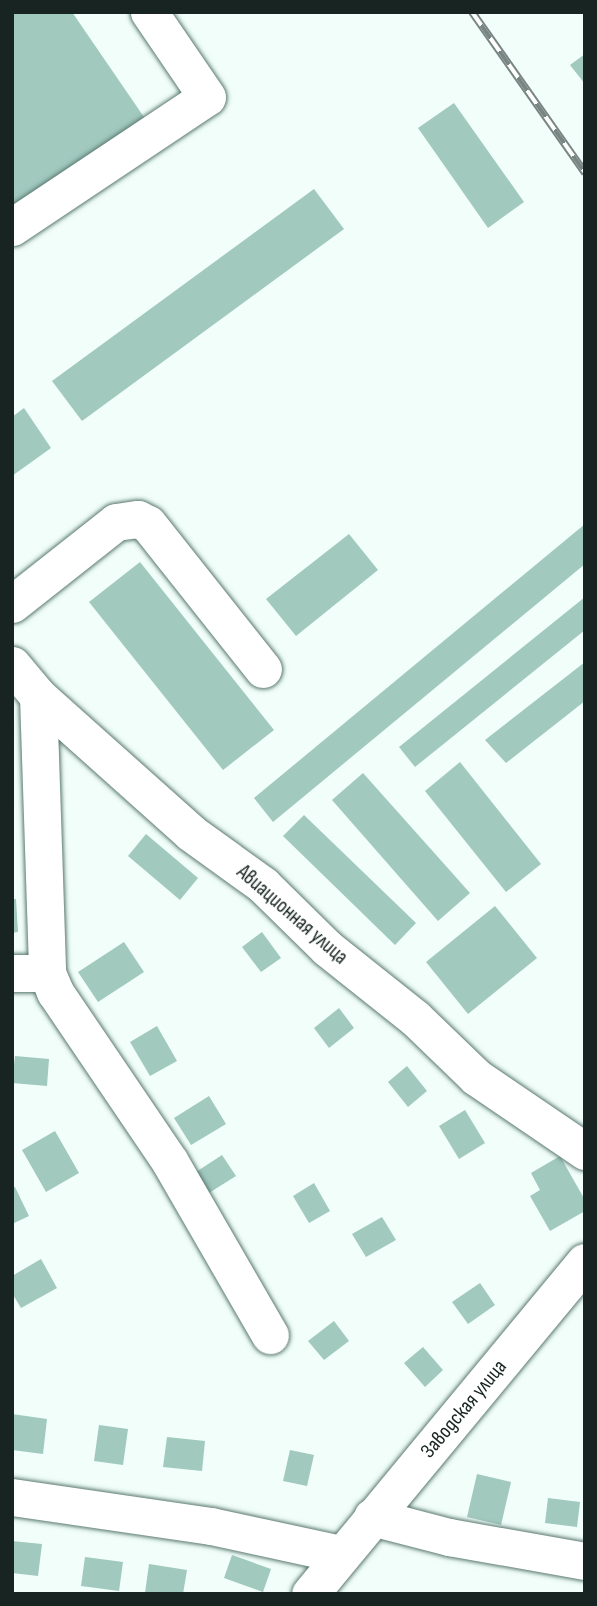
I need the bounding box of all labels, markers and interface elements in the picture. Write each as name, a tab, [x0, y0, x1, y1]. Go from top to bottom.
street label: Авиационная улица	[231, 860, 353, 970]
street label: Заводская улица	[416, 1355, 512, 1463]

